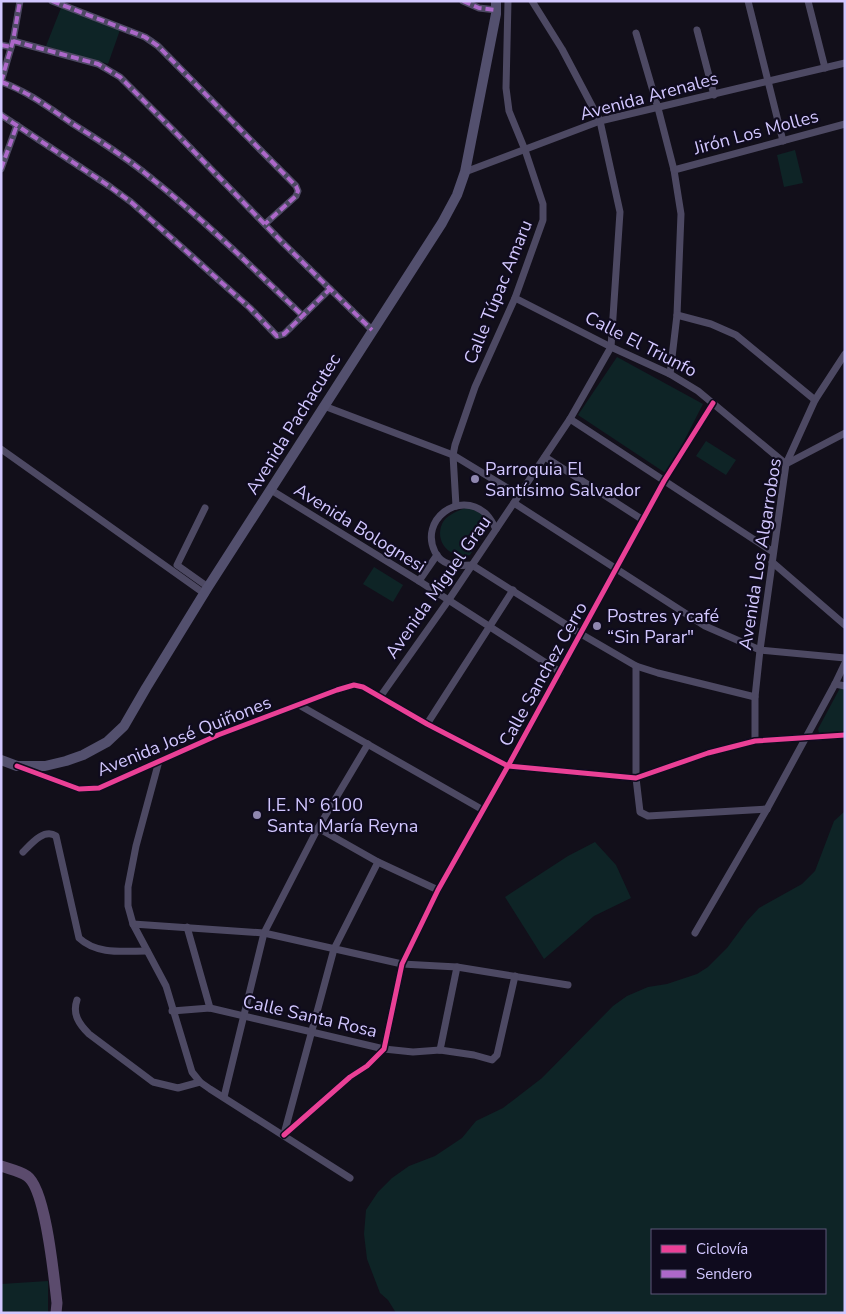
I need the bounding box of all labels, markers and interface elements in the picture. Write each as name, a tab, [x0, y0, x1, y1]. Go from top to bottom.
street label: Avenida Arenales	[577, 66, 721, 126]
street label: Jirón Los Molles	[690, 104, 821, 160]
street label: Calle Túpac Amaru	[458, 216, 538, 368]
street label: Calle El Triunfo	[581, 305, 701, 383]
street label: Avenida Pachacutec	[240, 349, 346, 499]
street label: Avenida Los Algarrobos	[733, 456, 787, 652]
place label: Parroquia El Santísimo Salvador	[485, 457, 641, 502]
marker: Parroquia El Santísimo Salvador	[469, 473, 481, 485]
street label: Avenida Bolognesi	[290, 478, 430, 578]
street label: Avenida Miguel Grau	[380, 511, 496, 663]
street label: Calle Sanchez Cerro	[493, 597, 593, 751]
place label: Postres y café “Sin Parar"	[607, 604, 719, 649]
marker: Postres y café “Sin Parar"	[591, 620, 603, 632]
street label: Avenida José Quiñones	[93, 690, 275, 782]
place label: I.E. N° 6100 Santa María Reyna	[267, 793, 418, 838]
marker: I.E. N° 6100 Santa María Reyna	[251, 809, 263, 821]
street label: Calle Santa Rosa	[240, 989, 380, 1043]
legend	[651, 1229, 826, 1294]
text: Ciclovía	[696, 1239, 748, 1259]
text: Sendero	[696, 1264, 752, 1284]

